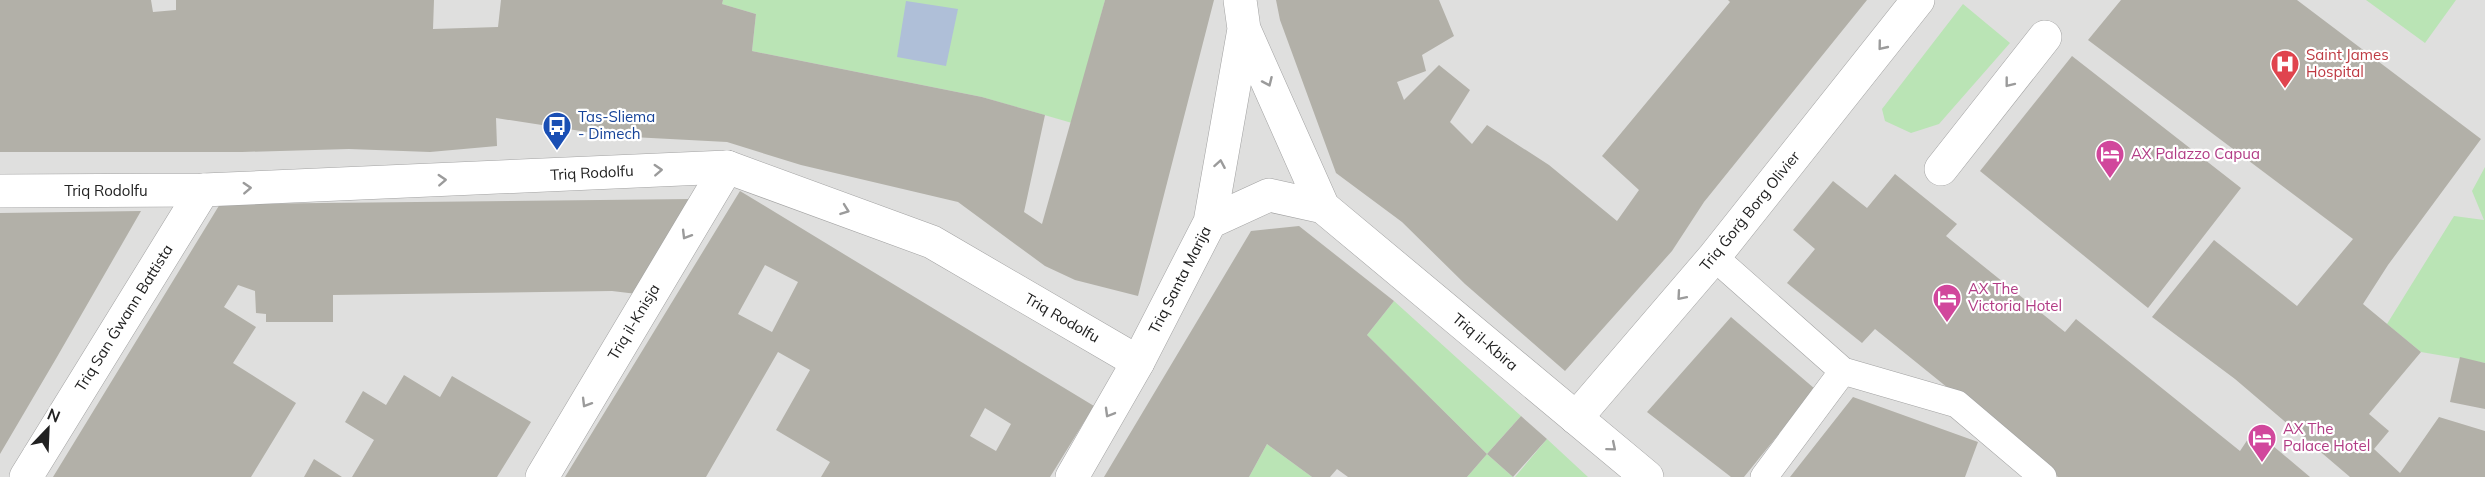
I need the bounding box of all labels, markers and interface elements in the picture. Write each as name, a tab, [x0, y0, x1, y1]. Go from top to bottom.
one-way arrow	[1878, 39, 1889, 50]
place label: Saint James Hospital	[2306, 45, 2389, 81]
hospital icon: Saint James Hospital	[2269, 48, 2301, 90]
one-way arrow	[1260, 76, 1272, 87]
one-way arrow	[2006, 76, 2017, 87]
place label: Tas-Sliema - Dimech	[578, 107, 655, 143]
bus stop icon: Tas-Sliema - Dimech	[541, 110, 573, 152]
hotel icon: AX Palazzo Capua	[2094, 138, 2126, 180]
place label: AX Palazzo Capua	[2131, 144, 2260, 163]
street label: Triq Ġorġ Borg Olivier	[1695, 147, 1804, 274]
one-way arrow	[1213, 159, 1226, 169]
street label: Triq Rodolfu	[550, 161, 634, 184]
one-way arrow	[654, 164, 663, 176]
one-way arrow	[438, 173, 447, 186]
street label: Triq Rodolfu	[64, 181, 148, 200]
one-way arrow	[243, 182, 252, 195]
one-way arrow	[839, 203, 850, 216]
street label: Triq Santa Marija	[1144, 223, 1215, 337]
one-way arrow	[681, 229, 693, 239]
street label: Triq San Ġwann Battista	[70, 241, 177, 395]
place label: AX The Victoria Hotel	[1968, 279, 2062, 315]
street label: Triq il-Knisja	[603, 280, 664, 363]
hotel icon: AX The Victoria Hotel	[1931, 282, 1963, 324]
street label: Triq Rodolfu	[1021, 288, 1103, 347]
one-way arrow	[1677, 289, 1688, 300]
street label: Triq il-Kbira	[1449, 309, 1522, 375]
one-way arrow	[582, 397, 593, 407]
north arrow	[18, 399, 78, 459]
text: N	[44, 404, 63, 427]
one-way arrow	[1104, 407, 1116, 417]
place label: AX The Palace Hotel	[2283, 419, 2370, 455]
hotel icon: AX The Palace Hotel	[2246, 422, 2278, 464]
one-way arrow	[1605, 440, 1616, 451]

